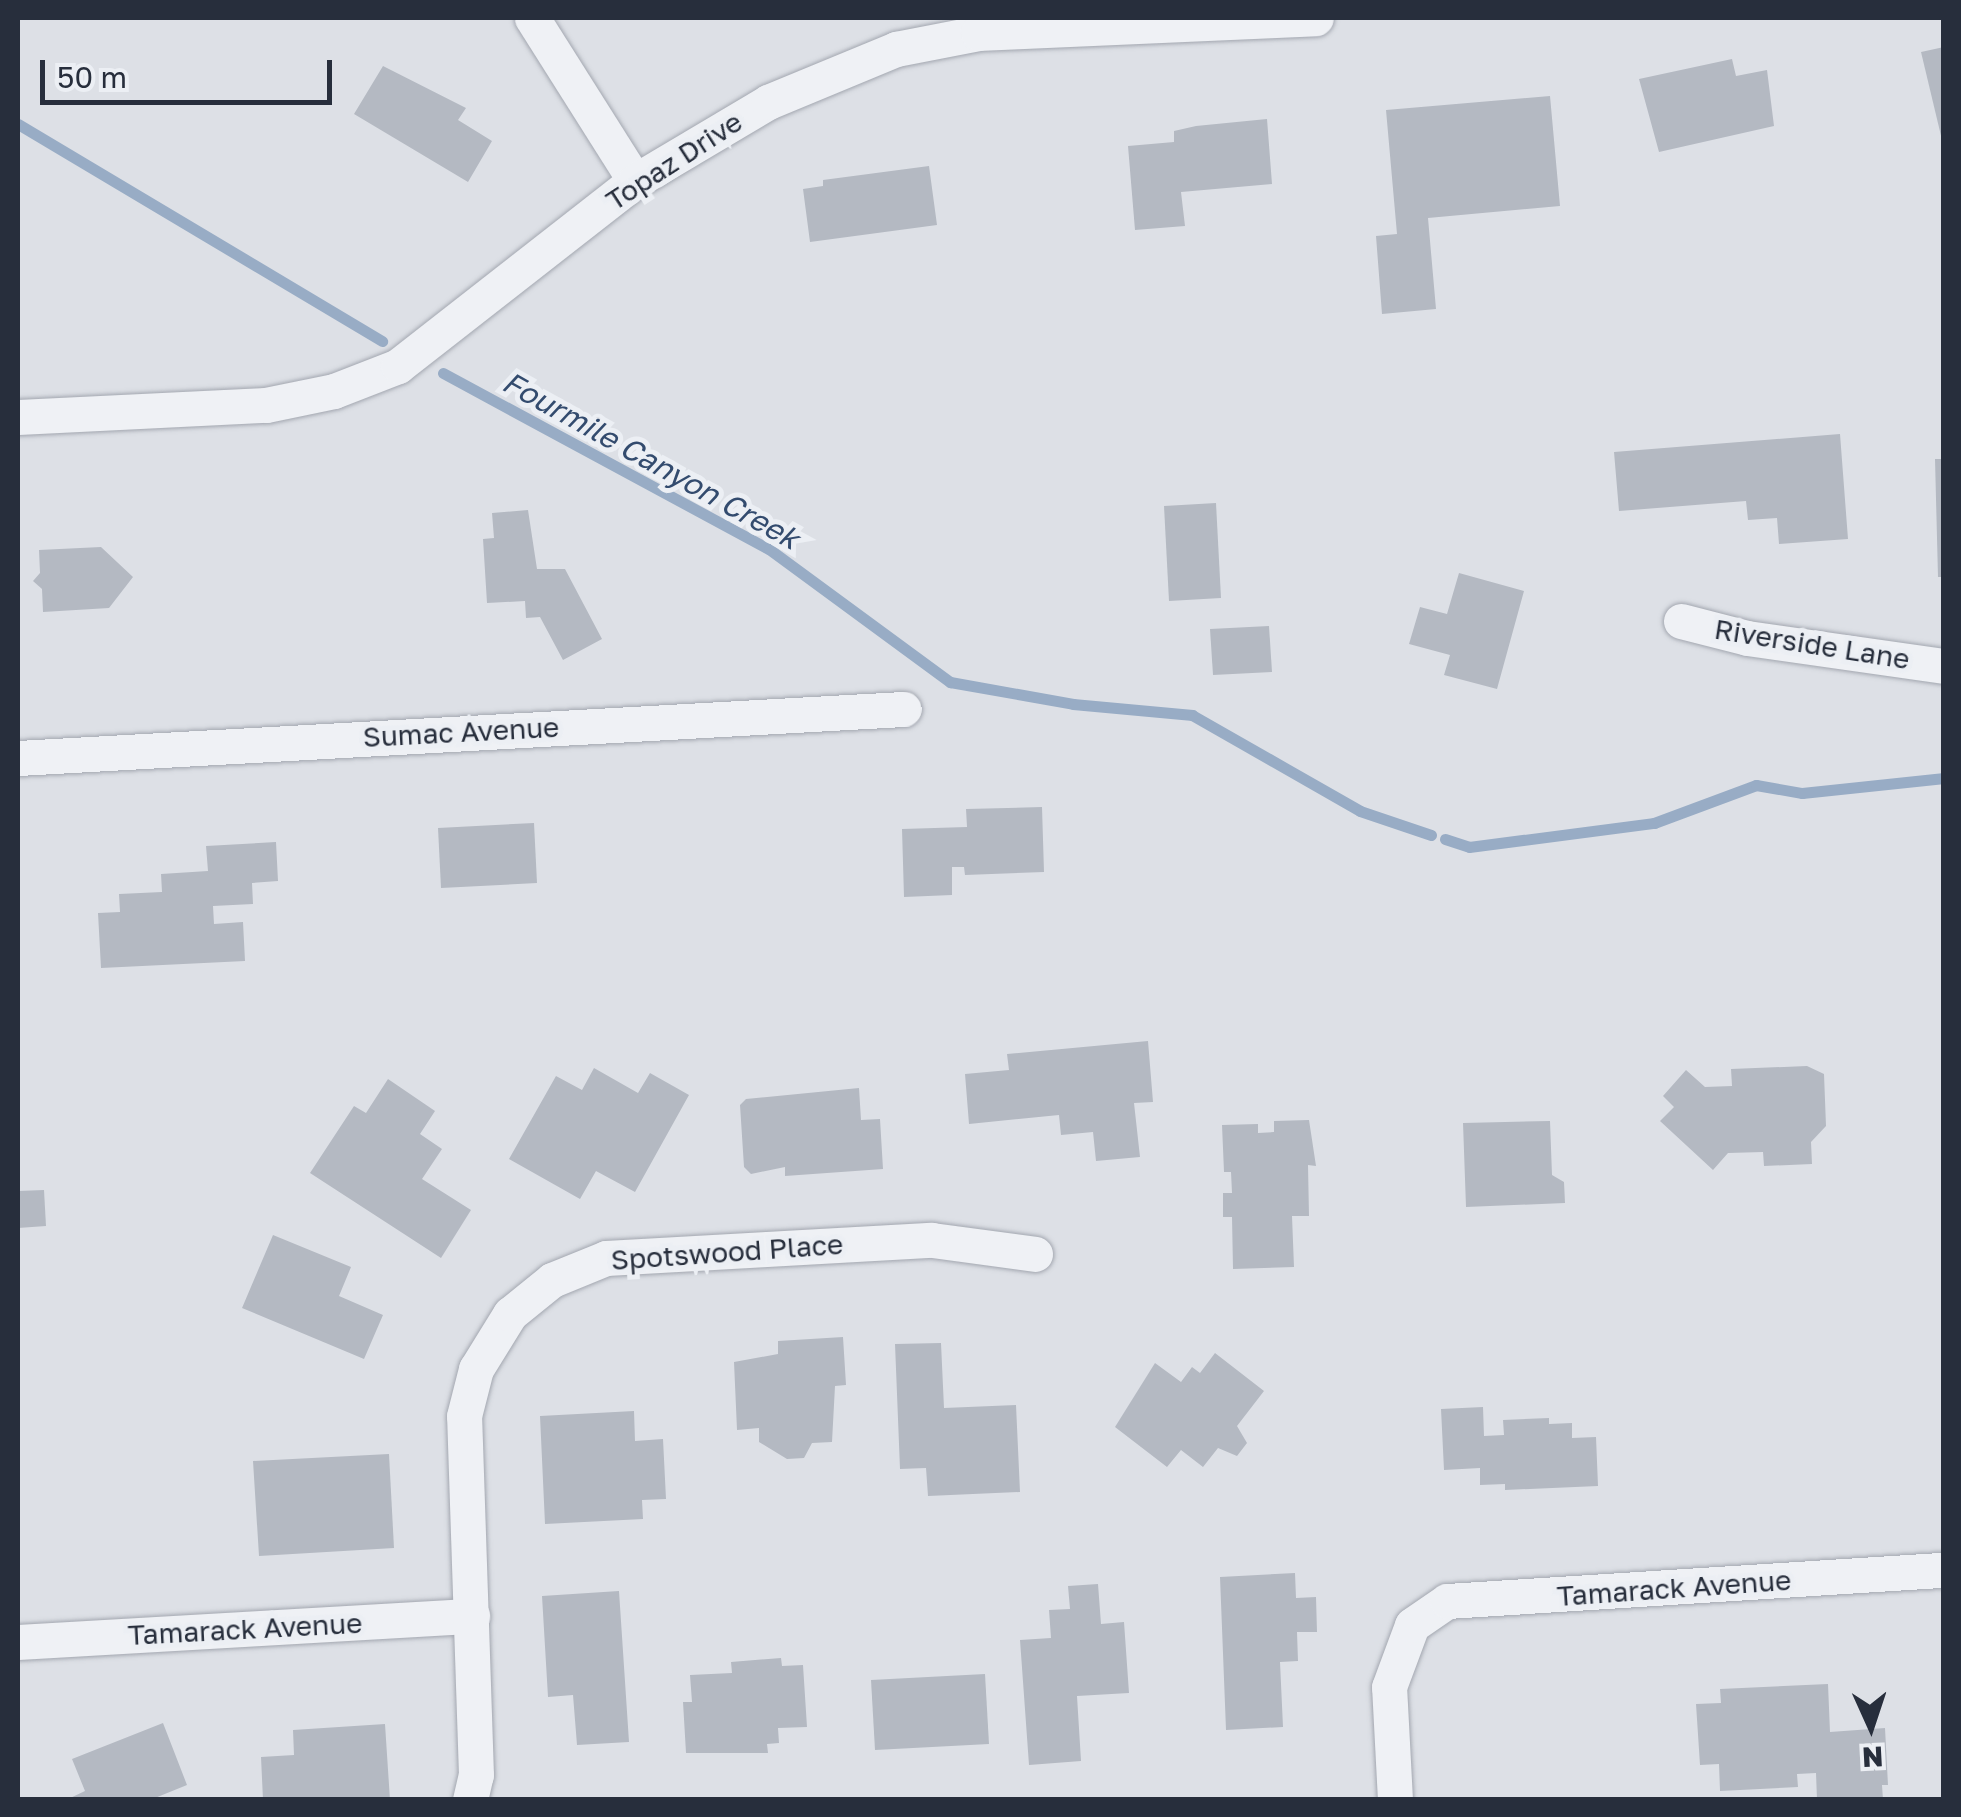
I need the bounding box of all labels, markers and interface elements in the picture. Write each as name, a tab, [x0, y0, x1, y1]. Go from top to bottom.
scale bar	[45, 40, 338, 102]
text: 50 m	[57, 59, 127, 95]
street label: Topaz Drive	[600, 105, 748, 217]
water label: Fourmile Canyon Creek	[497, 364, 805, 556]
street label: Riverside Lane	[1712, 612, 1912, 676]
street label: Sumac Avenue	[362, 710, 560, 754]
street label: Spotswood Place	[610, 1227, 844, 1277]
street label: Tamarack Avenue	[1556, 1563, 1792, 1613]
street label: Tamarack Avenue	[127, 1606, 363, 1652]
north arrow	[1821, 1677, 1921, 1777]
text: N	[1861, 1740, 1884, 1774]

